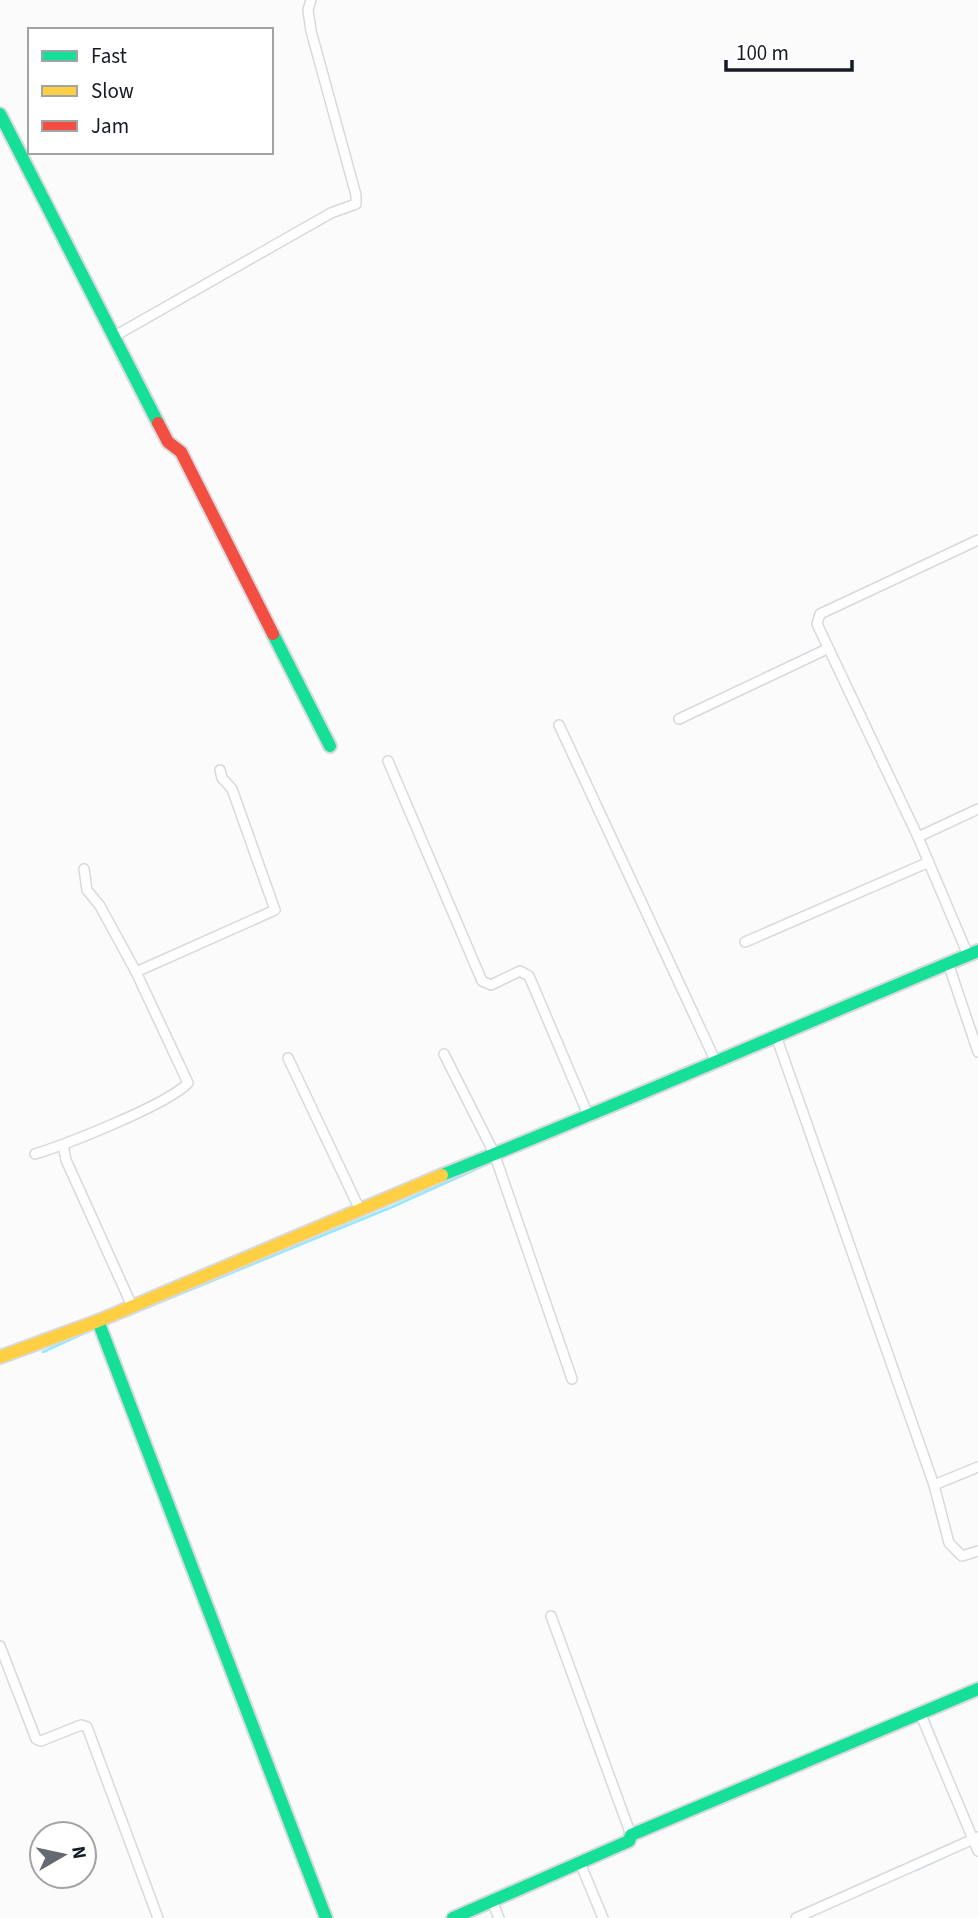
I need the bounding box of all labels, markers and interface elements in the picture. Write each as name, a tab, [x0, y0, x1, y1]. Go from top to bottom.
legend	[28, 28, 273, 154]
scale bar	[726, 28, 852, 72]
text: 100 m	[736, 38, 789, 68]
text: Fast	[91, 41, 127, 71]
text: Slow	[91, 76, 134, 106]
text: Jam	[91, 111, 129, 141]
north arrow	[28, 1820, 98, 1890]
text: N	[64, 1844, 93, 1861]

